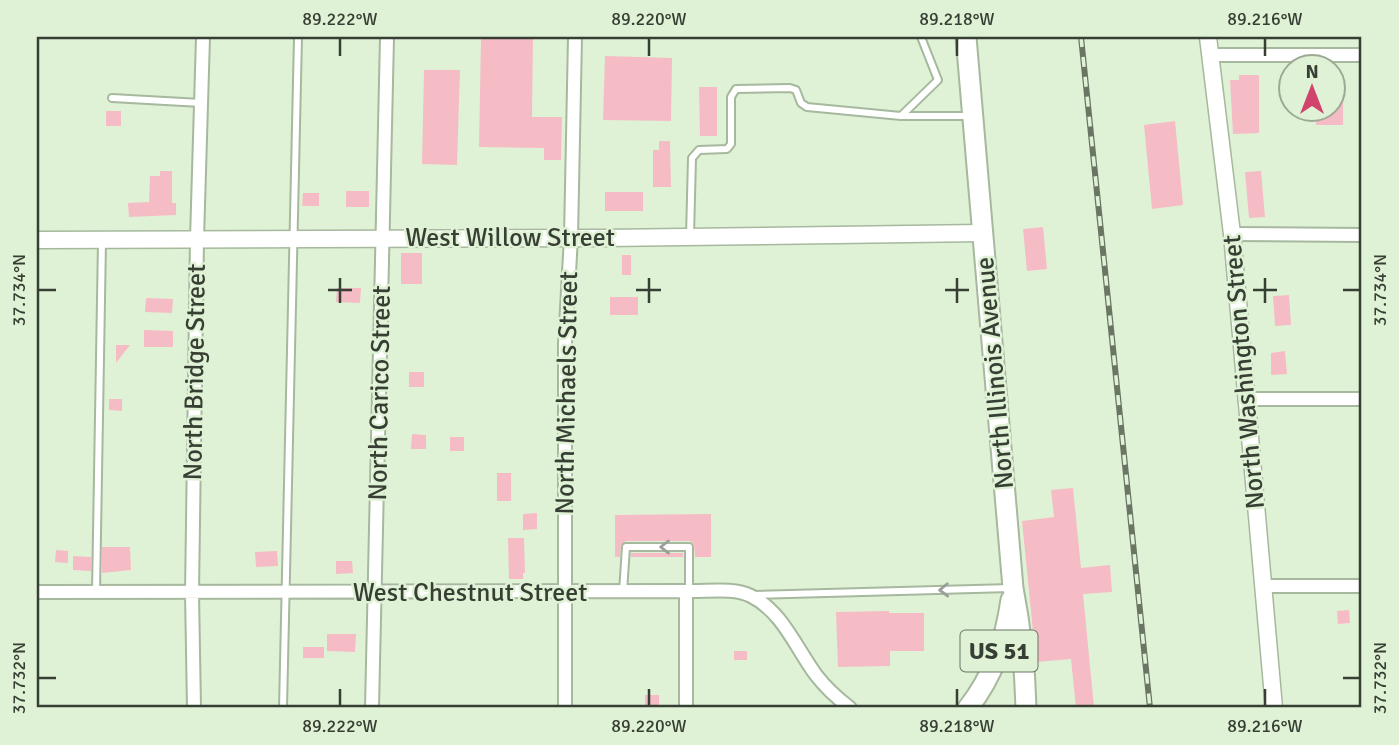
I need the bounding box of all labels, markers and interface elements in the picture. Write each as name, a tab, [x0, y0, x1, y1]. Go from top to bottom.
text: 89.222°W	[302, 8, 378, 30]
text: 89.220°W	[611, 8, 687, 30]
text: 89.218°W	[919, 8, 995, 30]
text: 89.216°W	[1227, 8, 1303, 30]
north arrow	[1276, 52, 1346, 122]
text: N	[1305, 60, 1319, 84]
street label: West Willow Street	[405, 222, 615, 254]
street label: North Washington Street	[1216, 234, 1272, 510]
text: 37.734°N	[8, 254, 30, 326]
text: 37.734°N	[1369, 254, 1391, 326]
street label: North Illinois Avenue	[969, 256, 1021, 490]
street label: North Bridge Street	[177, 263, 213, 481]
street label: North Michaels Street	[549, 271, 585, 515]
street label: North Carico Street	[362, 285, 398, 501]
one-way arrow	[659, 539, 670, 555]
street label: West Chestnut Street	[353, 577, 587, 609]
one-way arrow	[939, 583, 950, 598]
road number: US 51	[960, 630, 1038, 672]
text: 37.732°N	[8, 642, 30, 714]
text: 37.732°N	[1369, 642, 1391, 714]
text: 89.222°W	[302, 715, 378, 737]
text: 89.220°W	[611, 715, 687, 737]
text: 89.218°W	[919, 715, 995, 737]
text: 89.216°W	[1227, 715, 1303, 737]

